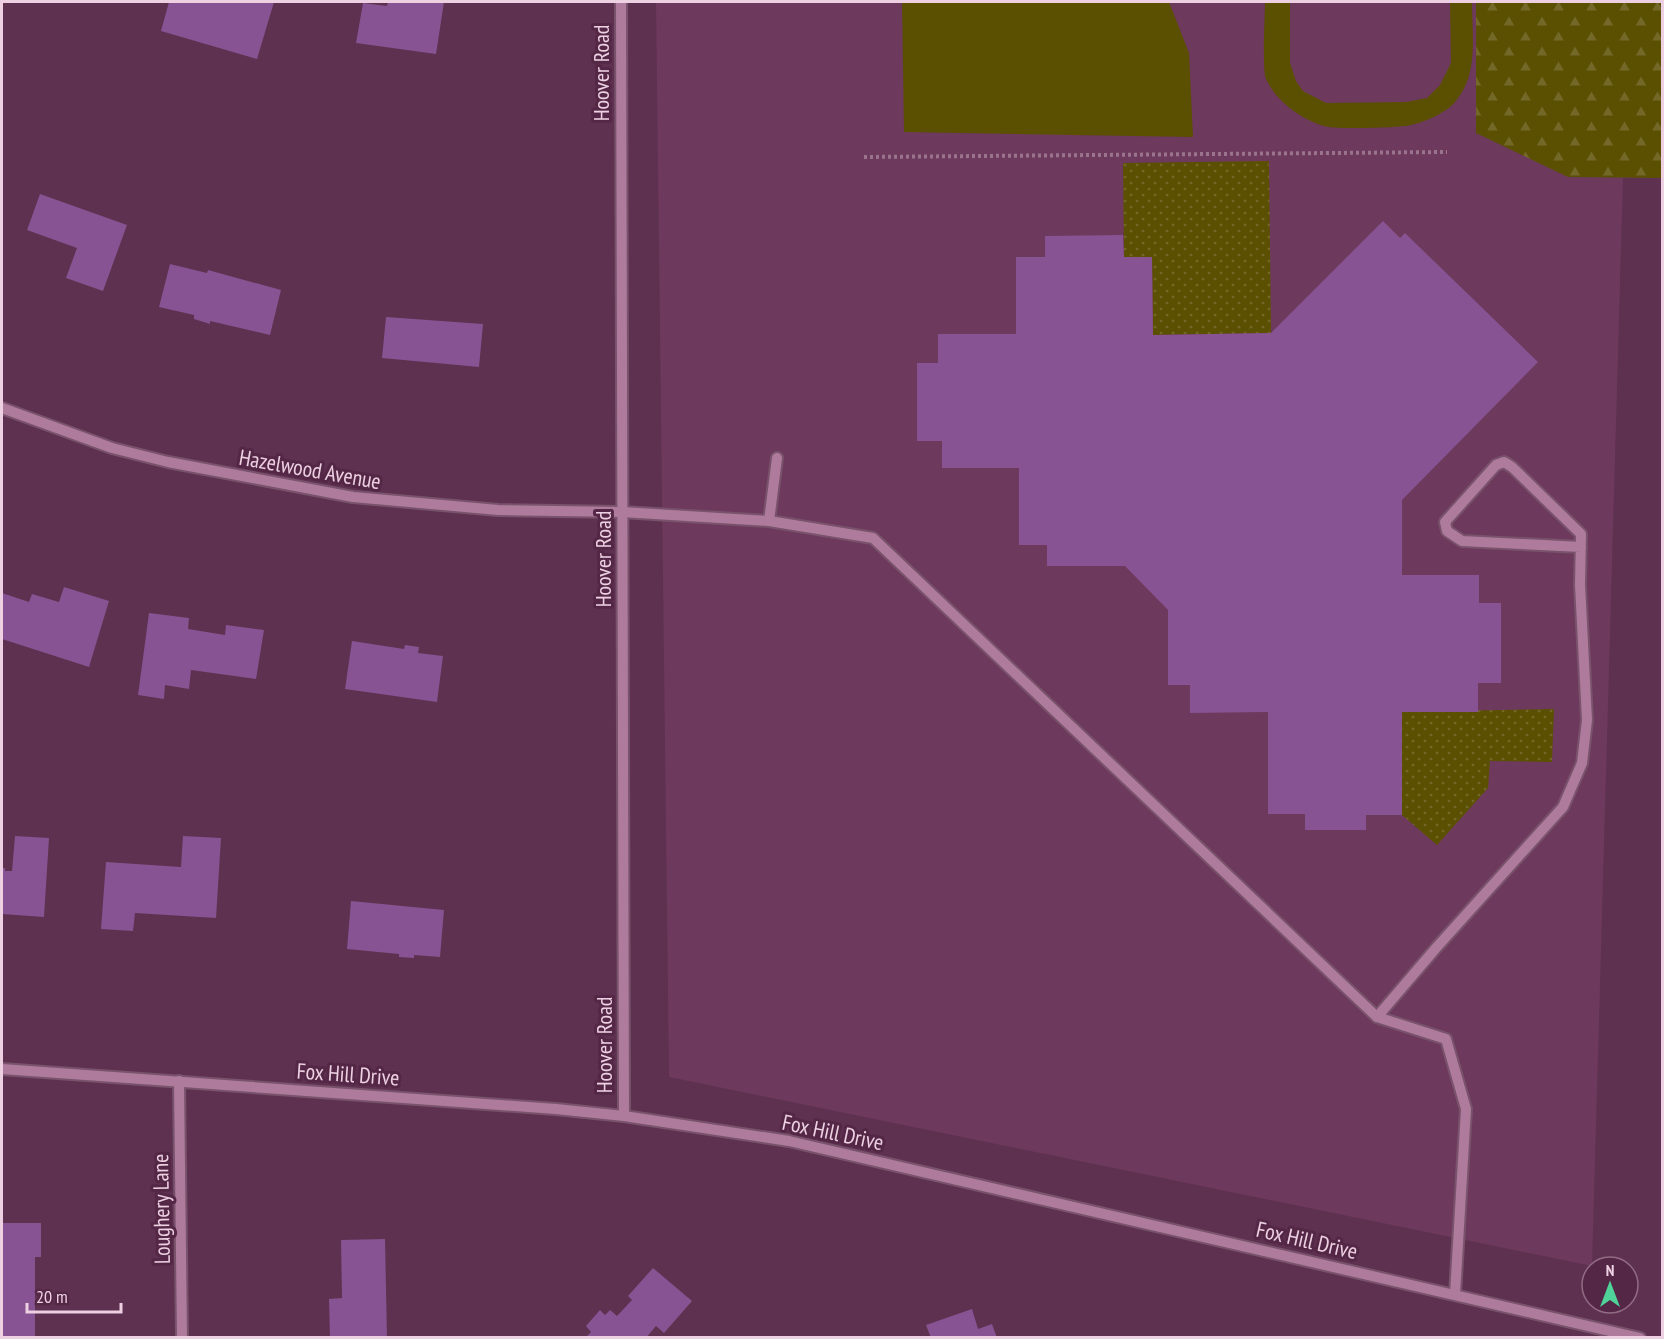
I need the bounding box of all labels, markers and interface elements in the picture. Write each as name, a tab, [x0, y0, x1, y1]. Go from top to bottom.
street label: Hoover Road	[587, 25, 615, 121]
street label: Hazelwood Avenue	[237, 443, 383, 495]
street label: Hoover Road	[589, 511, 617, 607]
street label: Hoover Road	[590, 997, 618, 1093]
street label: Fox Hill Drive	[296, 1056, 400, 1092]
street label: Fox Hill Drive	[780, 1108, 886, 1156]
street label: Loughery Lane	[146, 1154, 176, 1264]
street label: Fox Hill Drive	[1254, 1215, 1360, 1265]
north arrow	[1580, 1255, 1640, 1315]
text: N	[1606, 1260, 1614, 1280]
scale bar	[27, 1276, 122, 1314]
text: 20 m	[36, 1285, 68, 1308]

